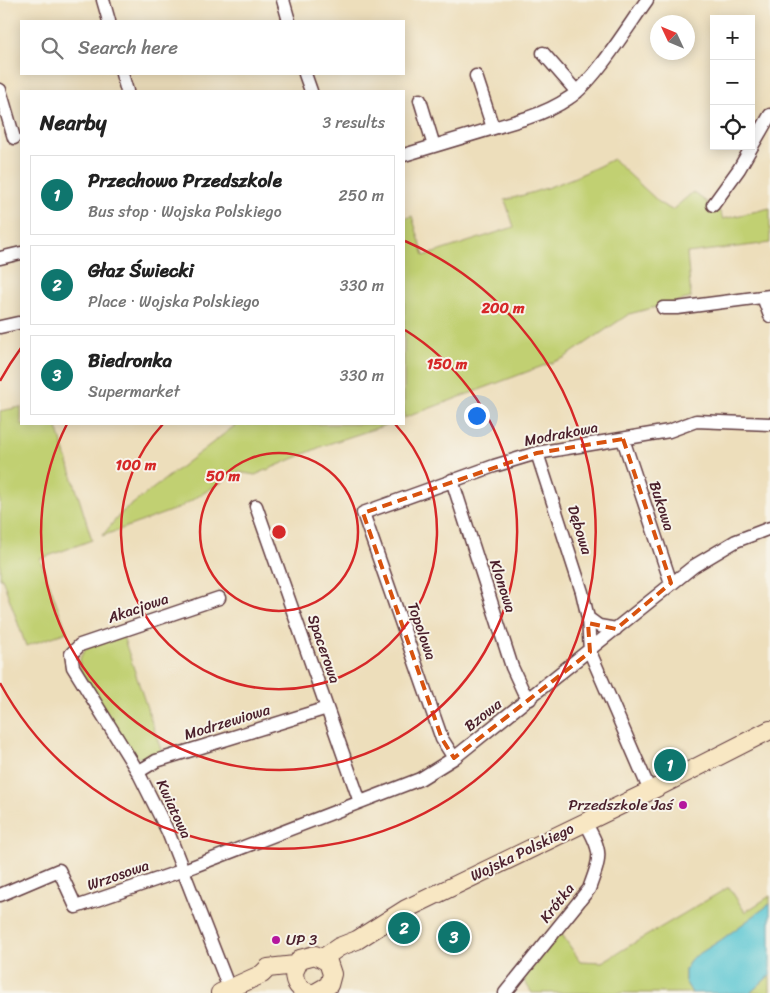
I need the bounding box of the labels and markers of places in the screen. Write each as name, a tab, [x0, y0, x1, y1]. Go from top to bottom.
centre of rings	[270, 523, 288, 541]
pin: 1	[654, 746, 686, 784]
place label: Przedszkole Jaś	[569, 792, 675, 818]
marker: Przedszkole Jaś	[677, 799, 689, 811]
pin: 2	[388, 909, 420, 947]
pin: 3	[438, 918, 470, 956]
place label: UP 3	[286, 927, 317, 953]
marker: UP 3	[270, 934, 282, 946]

